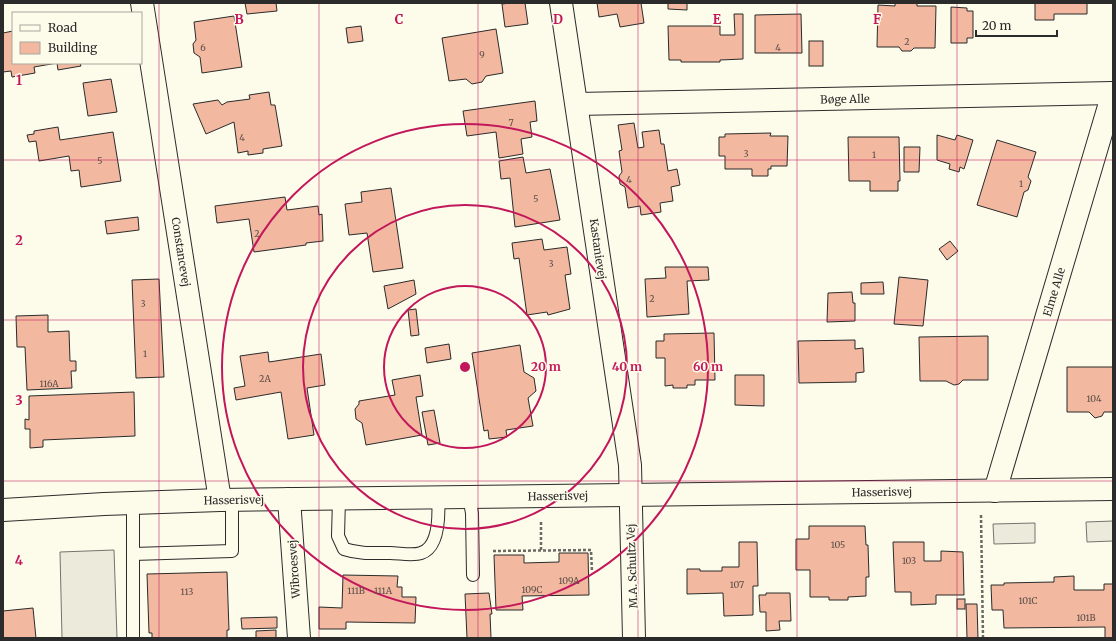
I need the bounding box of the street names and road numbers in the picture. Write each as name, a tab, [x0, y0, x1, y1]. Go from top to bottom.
street label: Bøge Alle	[820, 92, 870, 106]
street label: Constancevej	[169, 216, 193, 288]
street label: Kastanievej	[587, 218, 609, 280]
street label: Elme Alle	[1040, 266, 1068, 318]
street label: Hasserisvej	[852, 484, 912, 500]
street label: Hasserisvej	[528, 488, 588, 504]
street label: Hasserisvej	[204, 492, 264, 508]
street label: M.A. Schultz Vej	[624, 523, 640, 609]
street label: Wibroesvej	[285, 539, 303, 600]

